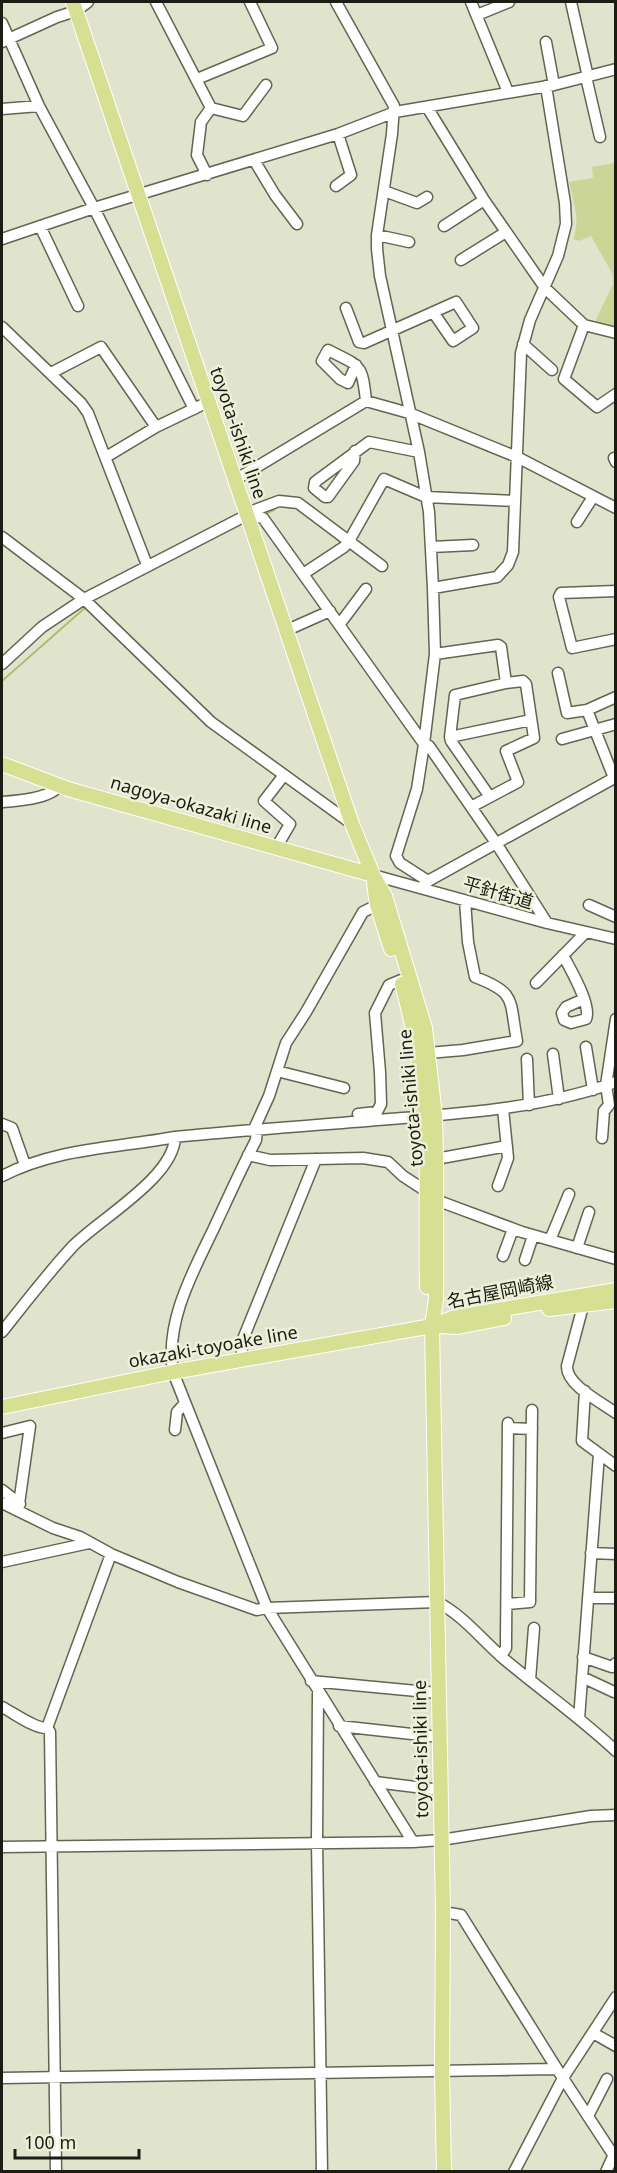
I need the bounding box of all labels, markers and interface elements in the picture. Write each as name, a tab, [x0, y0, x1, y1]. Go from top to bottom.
street label: toyota-ishiki line	[205, 364, 273, 502]
street label: nagoya-okazaki line	[108, 770, 275, 839]
street label: 平針街道	[460, 871, 536, 913]
street label: toyota-ishiki line	[392, 1028, 428, 1168]
street label: 名古屋岡崎線	[445, 1269, 555, 1313]
street label: okazaki-toyoake line	[126, 1319, 299, 1373]
street label: toyota-ishiki line	[407, 1680, 433, 1818]
scale bar	[15, 2122, 140, 2160]
text: 100 m	[24, 2130, 76, 2154]

